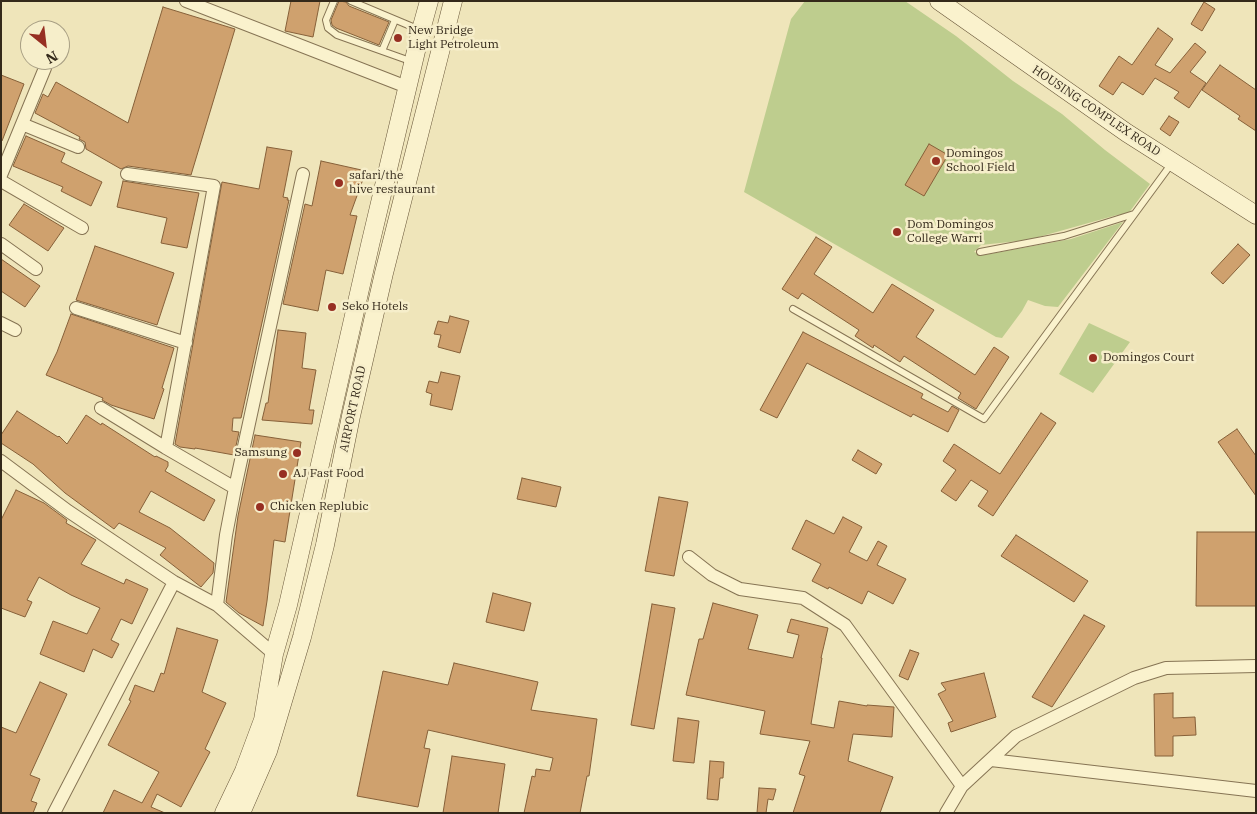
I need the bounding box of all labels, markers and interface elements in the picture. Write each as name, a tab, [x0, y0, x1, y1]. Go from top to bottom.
north arrow	[20, 20, 70, 70]
place label: New Bridge Light Petroleum	[408, 24, 499, 52]
marker: New Bridge Light Petroleum	[392, 32, 404, 44]
text: N	[43, 47, 61, 68]
street label: HOUSING COMPLEX ROAD	[1029, 63, 1163, 159]
place label: Domingos School Field	[946, 147, 1015, 175]
marker: Domingos School Field	[930, 155, 942, 167]
place label: safari/the hive restaurant	[349, 169, 435, 197]
marker: safari/the hive restaurant	[333, 177, 345, 189]
place label: Dom Domingos College Warri	[907, 218, 994, 246]
marker: Dom Domingos College Warri	[891, 226, 903, 238]
place label: Seko Hotels	[342, 300, 408, 314]
marker: Seko Hotels	[326, 301, 338, 313]
place label: Domingos Court	[1103, 351, 1195, 365]
marker: Domingos Court	[1087, 352, 1099, 364]
street label: AIRPORT ROAD	[337, 365, 369, 453]
place label: Samsung	[234, 446, 287, 460]
marker: Samsung	[291, 447, 303, 459]
place label: AJ Fast Food	[293, 467, 364, 481]
marker: AJ Fast Food	[277, 468, 289, 480]
place label: Chicken Replubic	[270, 500, 369, 514]
marker: Chicken Replubic	[254, 501, 266, 513]

